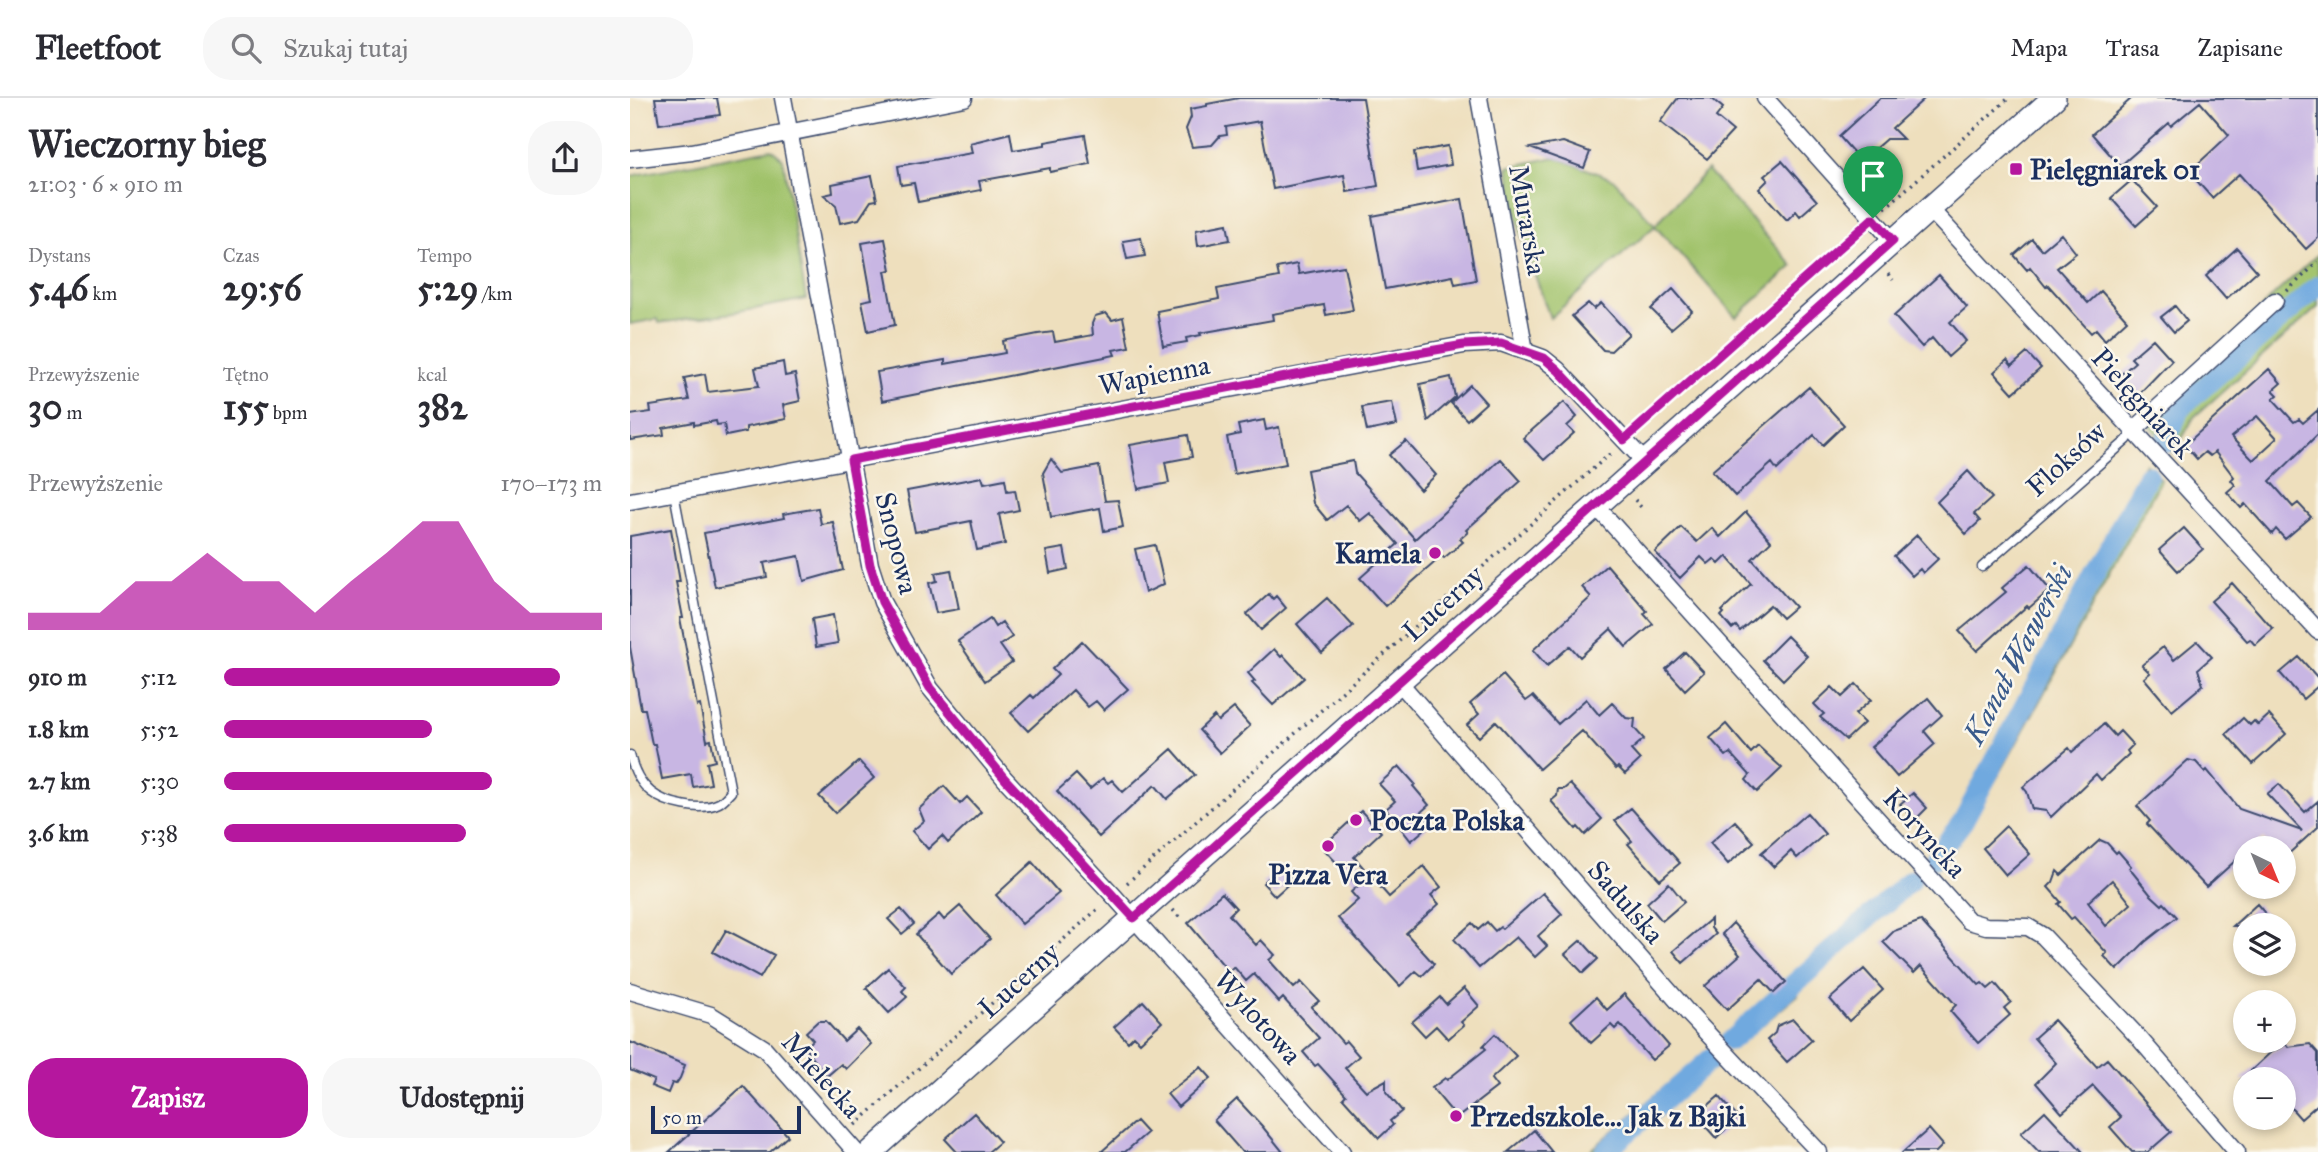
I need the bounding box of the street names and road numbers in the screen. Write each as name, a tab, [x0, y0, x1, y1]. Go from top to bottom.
street label: Murarska	[1501, 162, 1555, 278]
street label: Pielęgniarek	[2084, 340, 2202, 466]
street label: Wapienna	[1095, 347, 1213, 403]
street label: Floksów	[2019, 414, 2114, 504]
street label: Snopowa	[867, 488, 927, 598]
street label: Lucerny	[1395, 557, 1492, 649]
street label: Koryncka	[1875, 781, 1975, 885]
street label: Sadulska	[1580, 853, 1672, 951]
street label: Lucerny	[971, 934, 1068, 1026]
street label: Wylotowa	[1206, 962, 1310, 1072]
street label: Mielecka	[774, 1025, 870, 1125]

